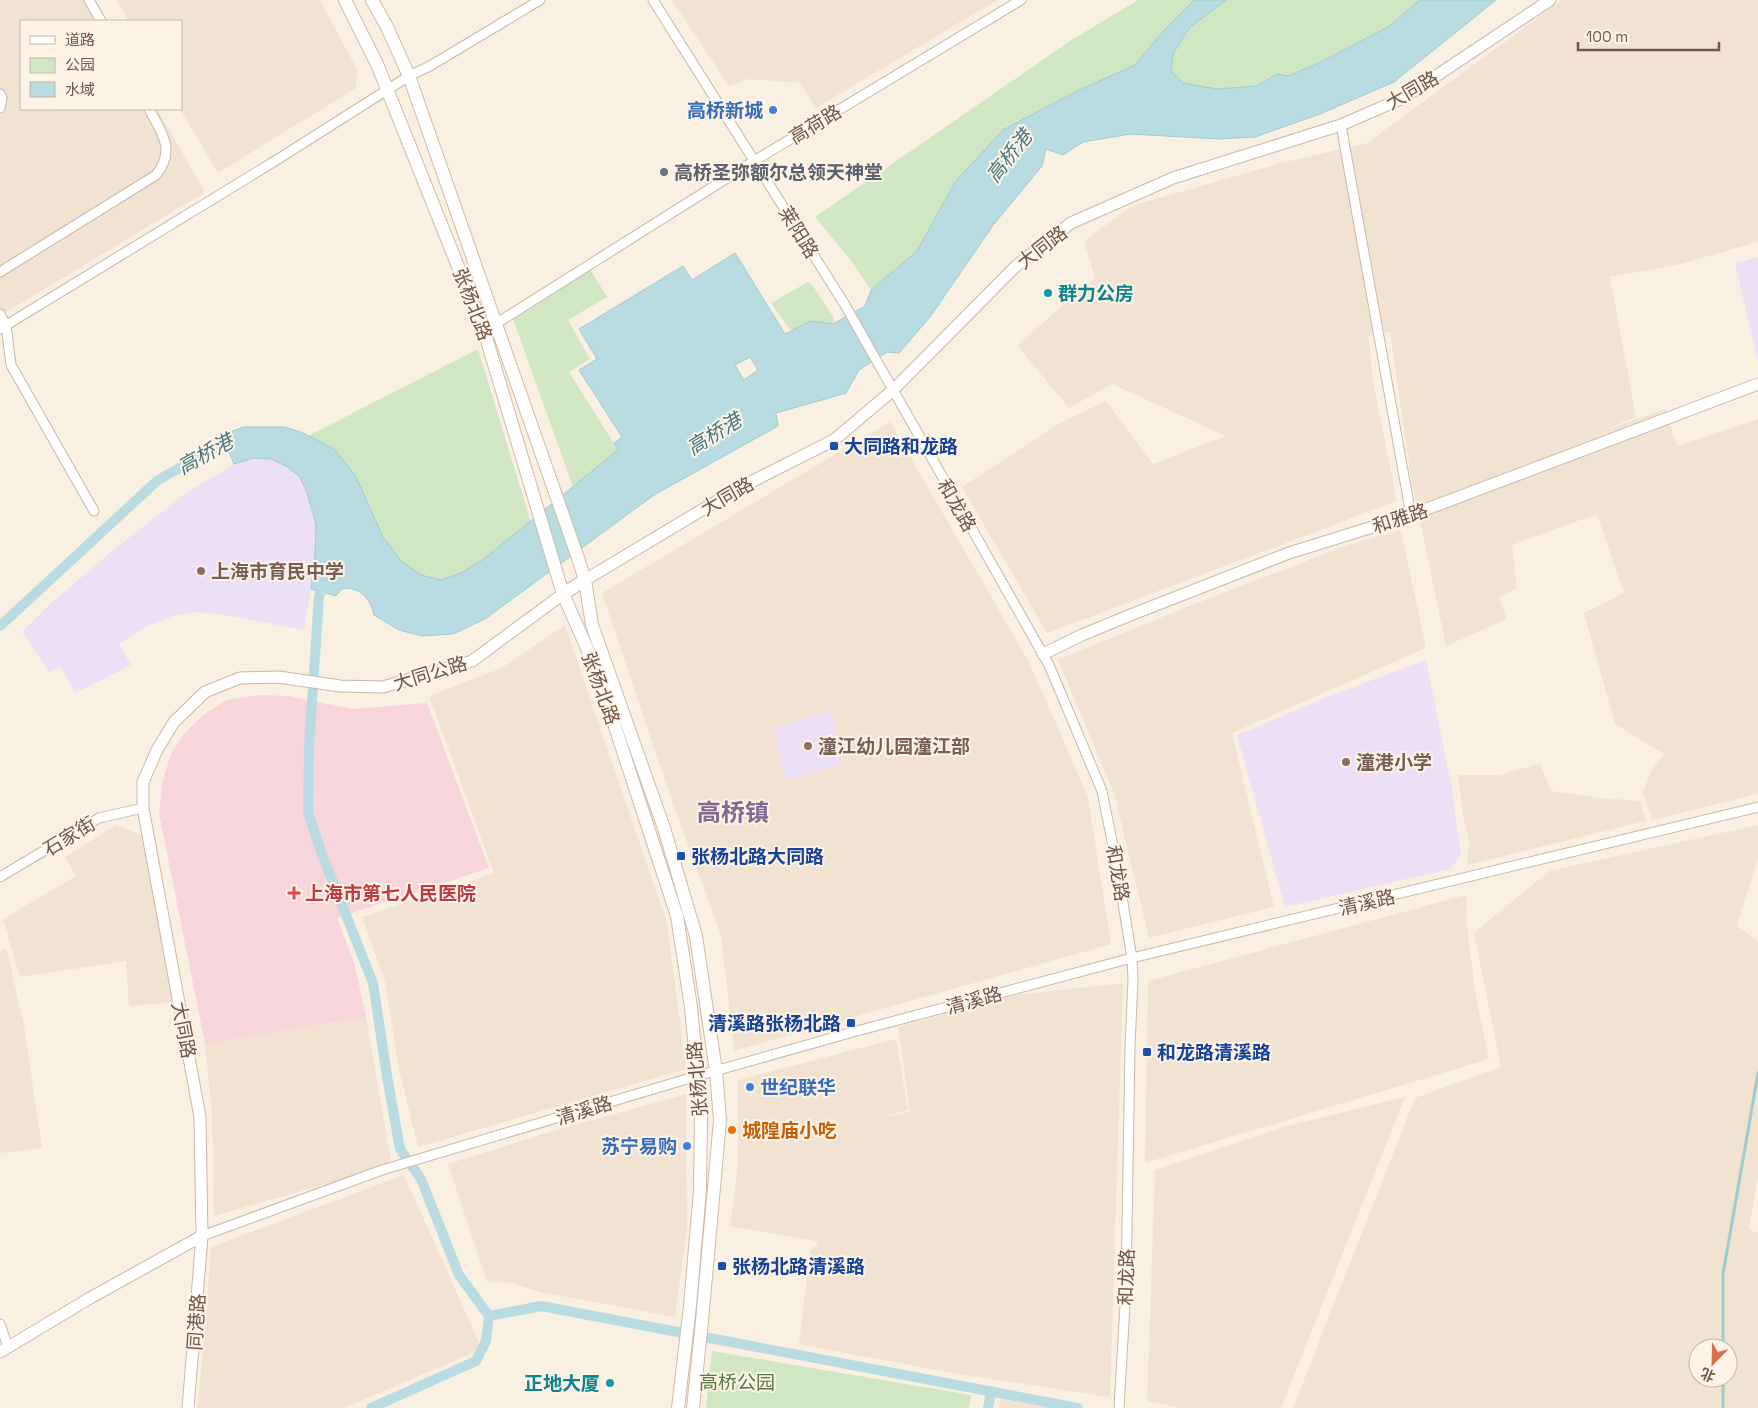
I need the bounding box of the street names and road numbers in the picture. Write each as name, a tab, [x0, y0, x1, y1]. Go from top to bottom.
street label: 大同路	[1381, 65, 1443, 116]
street label: 高荷路	[784, 99, 846, 150]
street label: 莱阳路	[773, 201, 824, 263]
street label: 大同路	[1012, 220, 1072, 275]
street label: 张杨北路	[447, 264, 498, 344]
street label: 大同路	[696, 471, 758, 522]
street label: 和龙路	[931, 474, 982, 536]
street label: 和雅路	[1369, 498, 1431, 539]
street label: 张杨北路	[576, 648, 625, 728]
street label: 大同公路	[390, 650, 470, 697]
street label: 石家街	[38, 811, 100, 862]
street label: 和龙路	[1100, 843, 1135, 903]
street label: 清溪路	[1337, 884, 1398, 921]
street label: 清溪路	[943, 981, 1005, 1020]
street label: 大同路	[166, 1000, 201, 1060]
street label: 张杨北路	[682, 1040, 713, 1118]
street label: 清溪路	[553, 1090, 615, 1131]
street label: 和龙路	[1113, 1248, 1140, 1306]
street label: 同港路	[182, 1293, 211, 1351]

